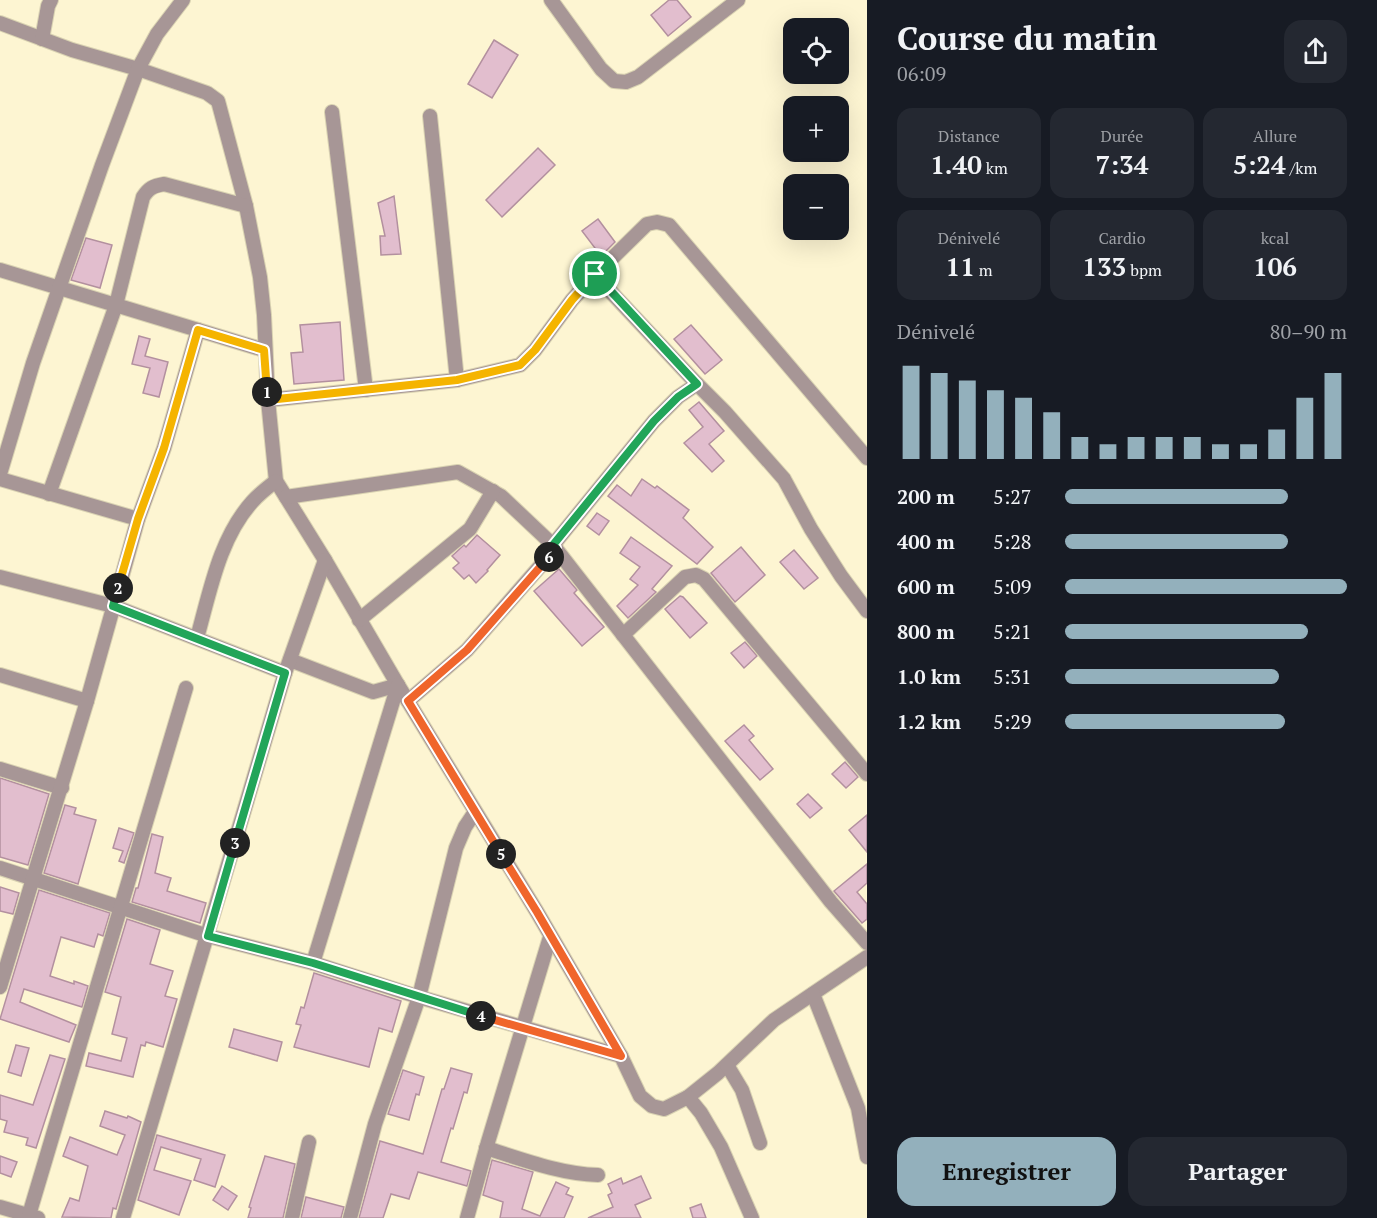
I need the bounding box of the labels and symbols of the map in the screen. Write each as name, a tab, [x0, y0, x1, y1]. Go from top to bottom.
pin	[569, 248, 620, 299]
pin: 1	[252, 377, 282, 407]
pin: 6	[534, 542, 564, 572]
pin: 2	[103, 573, 133, 603]
pin: 3	[220, 828, 250, 858]
pin: 5	[486, 839, 516, 869]
pin: 4	[466, 1001, 496, 1031]

